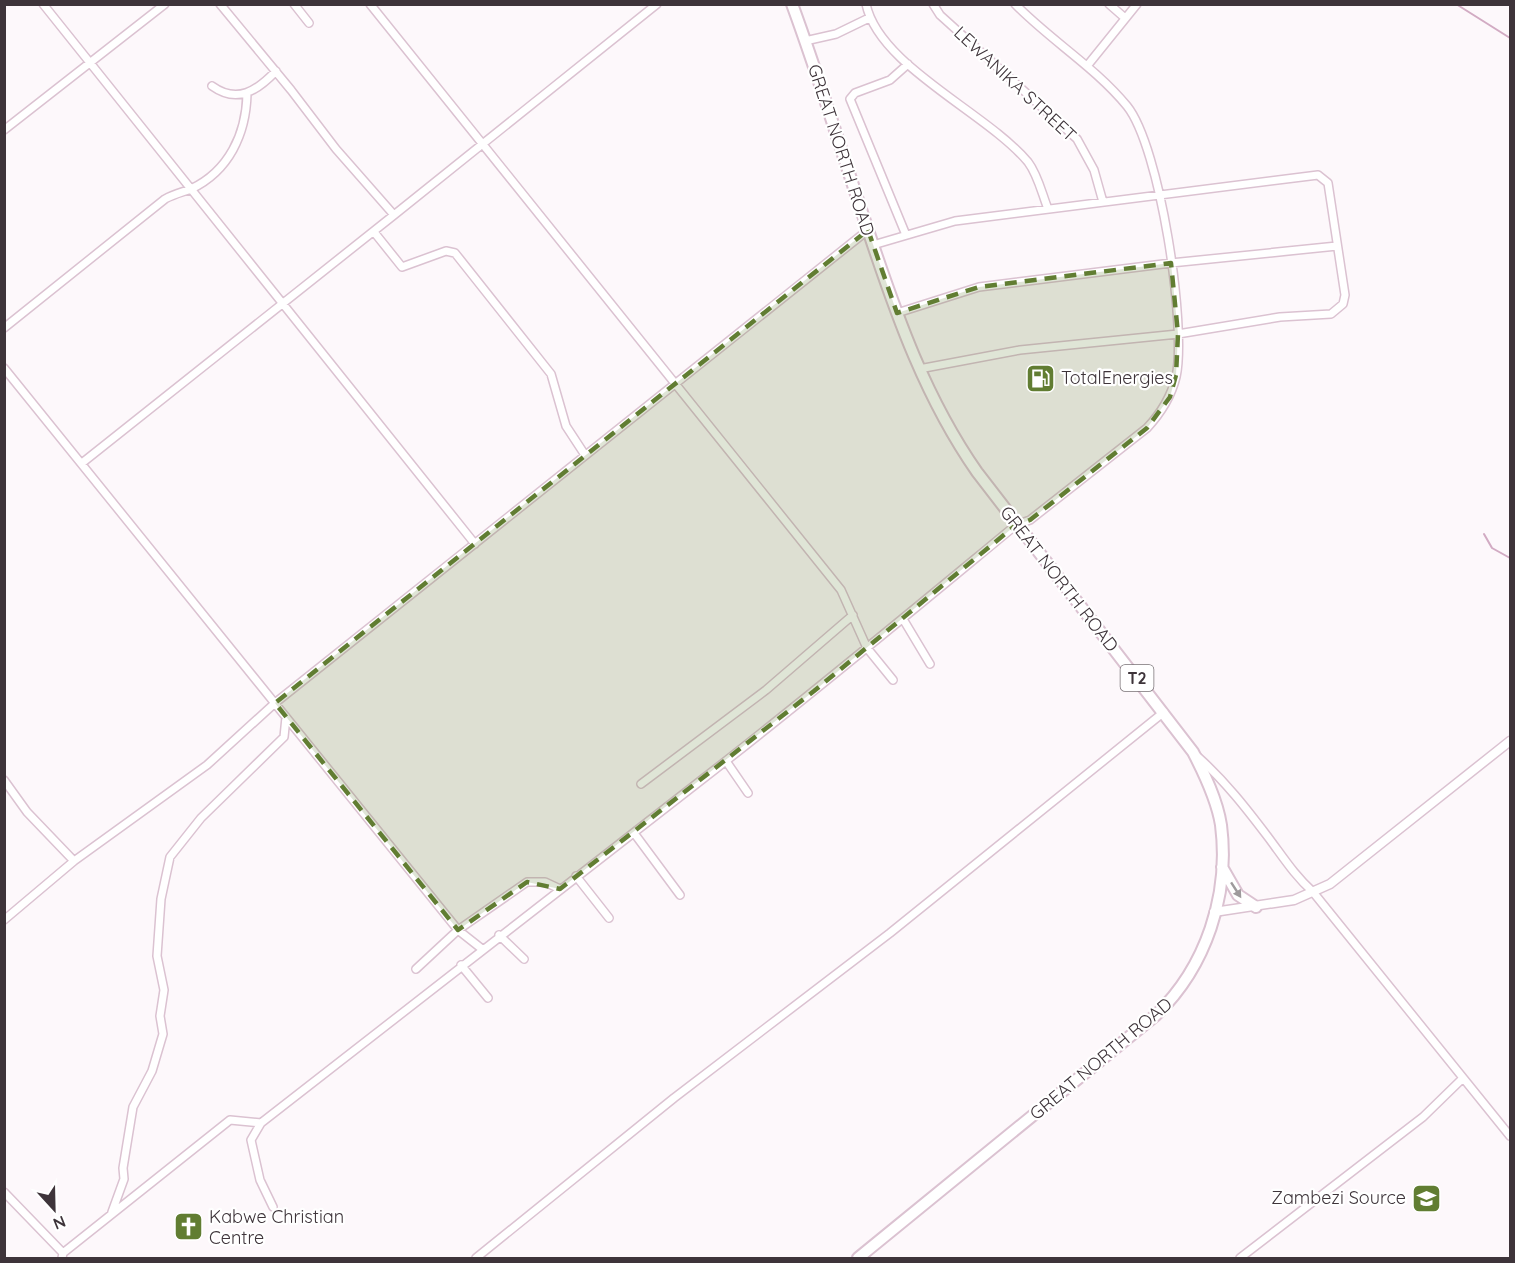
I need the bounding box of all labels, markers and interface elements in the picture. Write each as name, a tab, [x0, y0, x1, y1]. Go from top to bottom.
street label: LEWANIKA STREET	[949, 21, 1081, 146]
street label: GREAT NORTH ROAD	[803, 61, 880, 239]
fuel station icon: TotalEnergies	[1024, 362, 1056, 394]
place label: TotalEnergies	[1061, 366, 1173, 389]
street label: GREAT NORTH ROAD	[995, 501, 1124, 656]
road number: T2	[1120, 665, 1154, 691]
one-way arrow	[1230, 882, 1241, 898]
street label: GREAT NORTH ROAD	[1025, 992, 1177, 1125]
north arrow	[24, 1179, 84, 1239]
school or university icon: Zambezi Source	[1411, 1182, 1443, 1214]
place label: Zambezi Source	[1271, 1186, 1406, 1209]
place label: Kabwe Christian Centre	[209, 1205, 344, 1249]
text: N	[50, 1211, 69, 1234]
church icon: Kabwe Christian Centre	[172, 1211, 204, 1243]

